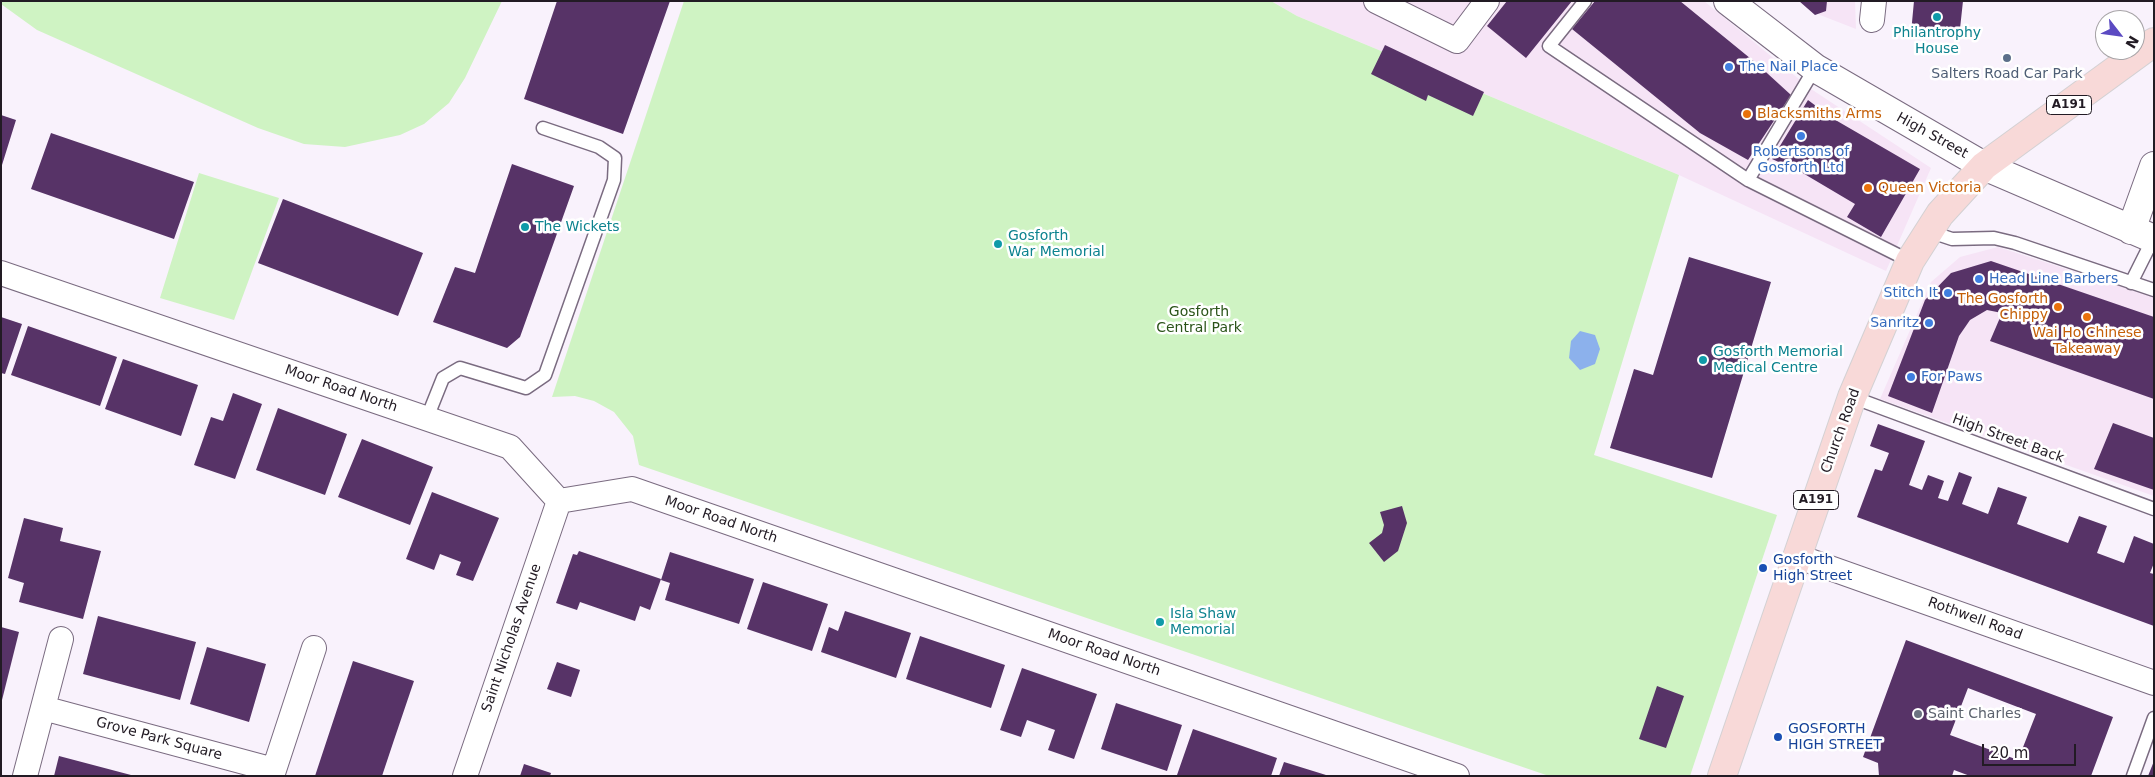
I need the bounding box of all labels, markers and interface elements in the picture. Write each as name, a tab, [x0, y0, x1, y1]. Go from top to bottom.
north arrow	[2095, 10, 2145, 60]
marker: Philantrophy House	[1931, 11, 1943, 23]
place label: Philantrophy House	[1893, 25, 1981, 58]
text: N	[2122, 33, 2142, 51]
marker: Salters Road Car Park	[2001, 52, 2013, 64]
place label: The Nail Place	[1739, 59, 1838, 75]
marker: The Nail Place	[1723, 61, 1735, 73]
place label: Salters Road Car Park	[1931, 66, 2083, 82]
road number: A191	[2046, 96, 2092, 114]
place label: Blacksmiths Arms	[1757, 106, 1882, 122]
marker: Blacksmiths Arms	[1741, 108, 1753, 120]
street label: High Street	[1893, 109, 1971, 163]
marker: Robertsons of Gosforth Ltd	[1795, 130, 1807, 142]
place label: Robertsons of Gosforth Ltd	[1753, 144, 1849, 176]
place label: Queen Victoria	[1878, 180, 1982, 196]
marker: Queen Victoria	[1862, 182, 1874, 194]
place label: The Wickets	[535, 219, 620, 235]
marker: The Wickets	[519, 221, 531, 233]
place label: Gosforth War Memorial	[1008, 228, 1105, 260]
marker: Gosforth War Memorial	[992, 238, 1004, 250]
place label: Head Line Barbers	[1989, 271, 2118, 287]
marker: Head Line Barbers	[1973, 273, 1985, 285]
place label: Stitch It	[1884, 285, 1938, 301]
marker: Stitch It	[1942, 287, 1954, 299]
place label: The Gosforth Chippy	[1957, 291, 2048, 324]
marker: The Gosforth Chippy	[2052, 301, 2064, 313]
park label: Gosforth Central Park	[1156, 304, 1242, 336]
marker: Wai Ho Chinese Takeaway	[2081, 311, 2093, 323]
place label: Sanritz	[1870, 315, 1919, 331]
marker: Sanritz	[1923, 317, 1935, 329]
place label: Wai Ho Chinese Takeaway	[2032, 325, 2142, 358]
place label: Gosforth Memorial Medical Centre	[1713, 344, 1843, 377]
marker: Gosforth Memorial Medical Centre	[1697, 354, 1709, 366]
street label: Moor Road North	[282, 362, 400, 416]
place label: For Paws	[1921, 369, 1982, 385]
marker: For Paws	[1905, 371, 1917, 383]
street label: Church Road	[1818, 386, 1864, 476]
street label: High Street Back	[1950, 411, 2066, 467]
road number: A191	[1794, 490, 1838, 510]
street label: Moor Road North	[662, 493, 780, 547]
place label: Gosforth High Street	[1773, 552, 1852, 584]
street label: Saint Nicholas Avenue	[479, 562, 545, 714]
marker: Gosforth High Street	[1757, 562, 1769, 574]
street label: Rothwell Road	[1925, 594, 2025, 644]
place label: Isla Shaw Memorial	[1170, 606, 1236, 638]
marker: Isla Shaw Memorial	[1154, 616, 1166, 628]
street label: Moor Road North	[1045, 626, 1163, 680]
place label: Saint Charles	[1928, 706, 2021, 722]
marker: Saint Charles	[1912, 708, 1924, 720]
street label: Grove Park Square	[94, 714, 224, 764]
place label: GOSFORTH HIGH STREET	[1788, 721, 1882, 754]
marker: GOSFORTH HIGH STREET	[1772, 731, 1784, 743]
scale bar	[1985, 734, 2079, 766]
text: 20 m	[1990, 744, 2028, 762]

